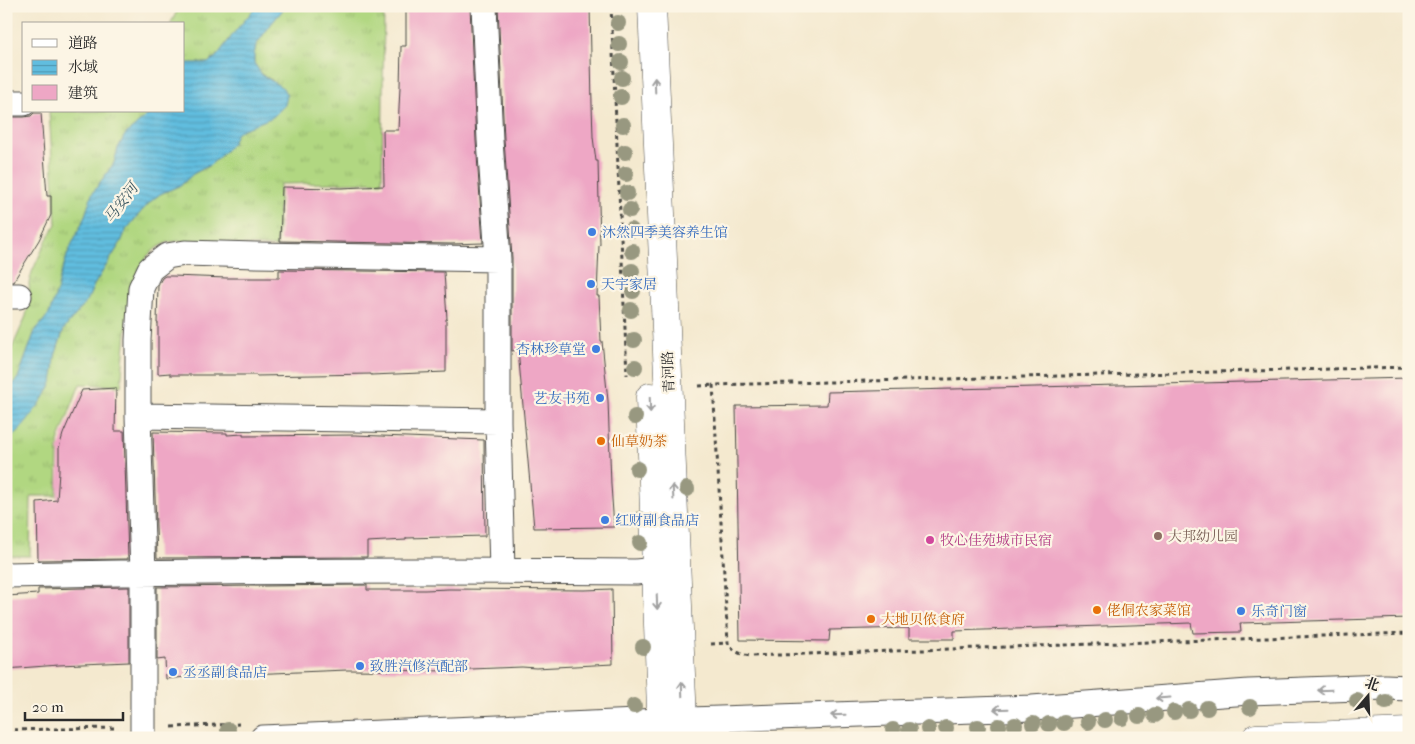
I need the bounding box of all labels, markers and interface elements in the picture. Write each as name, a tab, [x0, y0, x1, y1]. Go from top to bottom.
legend	[22, 22, 185, 112]
text: 道路	[68, 34, 98, 52]
text: 水域	[68, 58, 98, 76]
one-way arrow	[651, 77, 660, 93]
text: 建筑	[68, 84, 98, 102]
water label: 马安河	[100, 177, 144, 226]
place label: 沐然四季美容养生馆	[602, 224, 728, 241]
marker: 沐然四季美容养生馆	[586, 226, 598, 238]
place label: 天宇家居	[601, 276, 657, 293]
marker: 天宇家居	[585, 278, 597, 290]
place label: 杏林珍草堂	[516, 341, 586, 358]
marker: 杏林珍草堂	[590, 343, 602, 355]
street label: 青河路	[659, 351, 678, 393]
place label: 艺友书苑	[534, 390, 590, 407]
marker: 艺友书苑	[594, 392, 606, 404]
one-way arrow	[646, 396, 655, 412]
place label: 仙草奶茶	[611, 433, 667, 450]
marker: 仙草奶茶	[595, 435, 607, 447]
one-way arrow	[669, 484, 678, 500]
place label: 红财副食品店	[615, 512, 699, 529]
marker: 红财副食品店	[599, 514, 611, 526]
place label: 大邦幼儿园	[1168, 528, 1238, 545]
marker: 大邦幼儿园	[1152, 530, 1164, 542]
place label: 牧心佳苑城市民宿	[940, 532, 1052, 549]
marker: 牧心佳苑城市民宿	[924, 534, 936, 546]
one-way arrow	[652, 594, 661, 610]
place label: 佬侗农家菜馆	[1107, 602, 1191, 619]
place label: 乐奇门窗	[1251, 603, 1307, 620]
marker: 佬侗农家菜馆	[1091, 604, 1103, 616]
marker: 乐奇门窗	[1235, 605, 1247, 617]
place label: 大地贝侬食府	[881, 611, 965, 628]
marker: 大地贝侬食府	[865, 613, 877, 625]
place label: 致胜汽修汽配部	[370, 658, 468, 675]
marker: 致胜汽修汽配部	[354, 660, 366, 672]
place label: 丞丞副食品店	[183, 664, 267, 681]
marker: 丞丞副食品店	[167, 666, 179, 678]
north arrow	[1342, 672, 1392, 722]
text: 北	[1363, 674, 1381, 694]
one-way arrow	[677, 681, 687, 698]
one-way arrow	[1317, 685, 1333, 694]
scale bar	[25, 689, 122, 721]
one-way arrow	[1155, 694, 1171, 703]
text: 20 m	[32, 698, 64, 716]
one-way arrow	[993, 705, 1009, 714]
one-way arrow	[831, 710, 847, 720]

